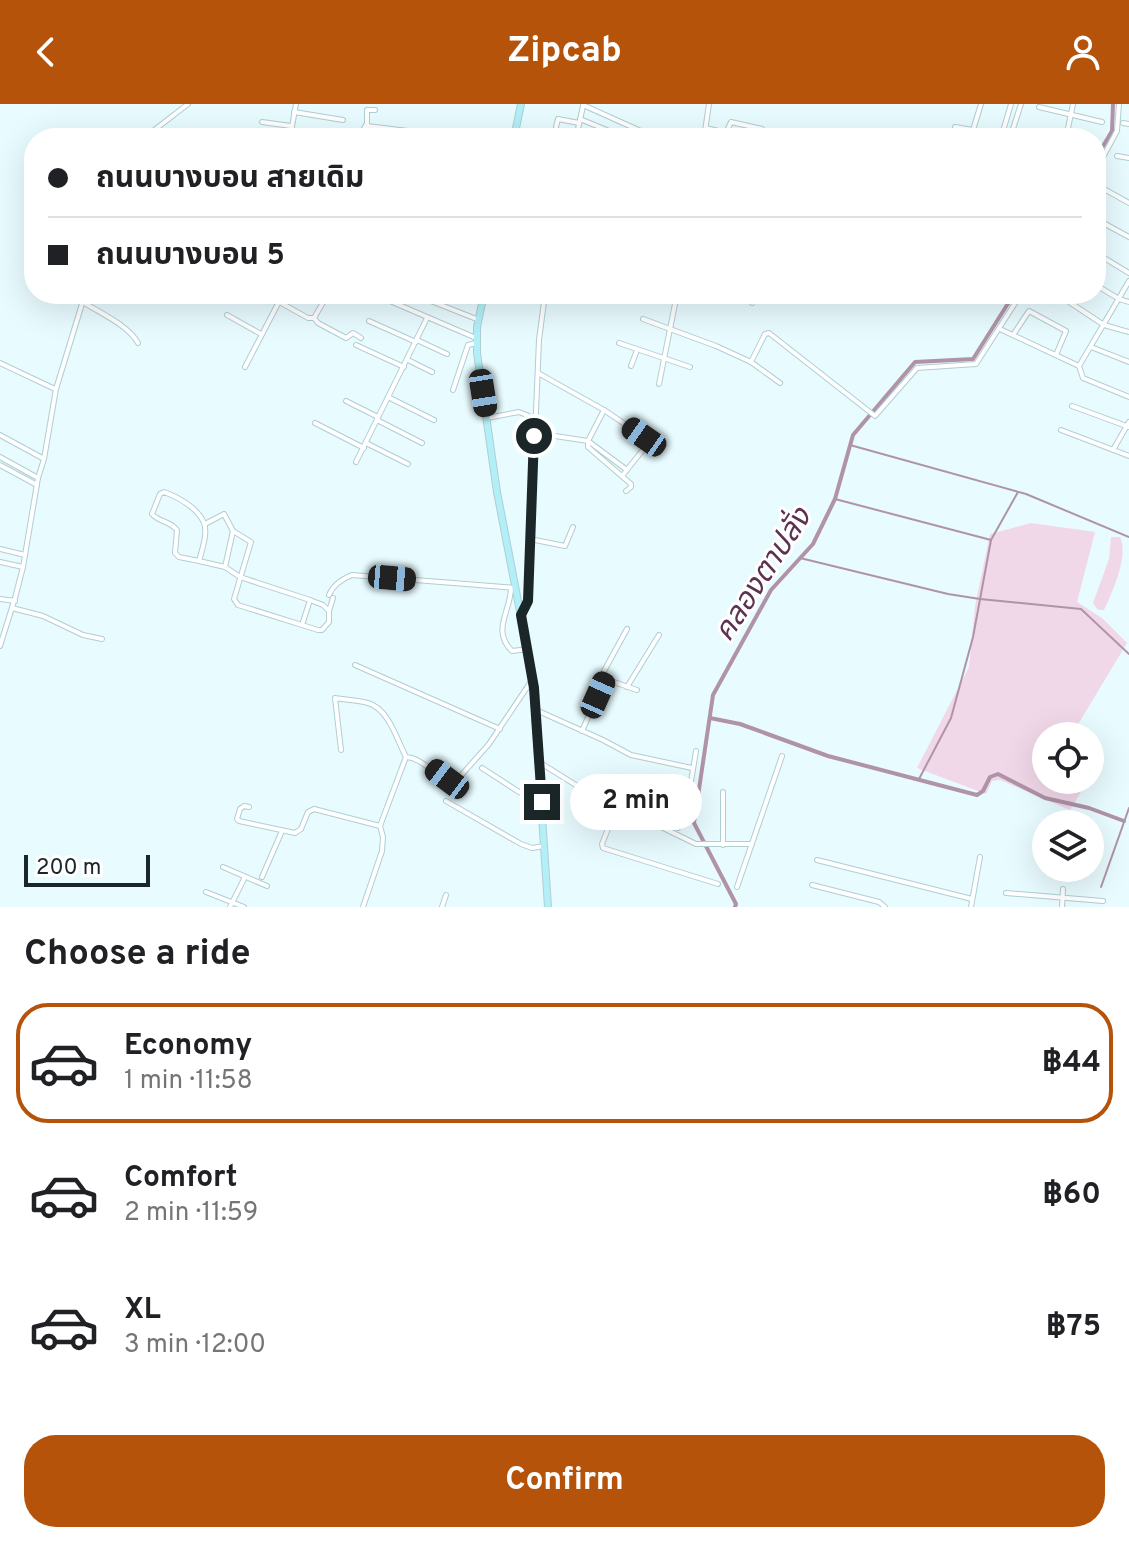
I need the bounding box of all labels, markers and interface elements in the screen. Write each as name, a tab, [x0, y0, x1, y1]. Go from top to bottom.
text: Zipcab	[507, 29, 622, 75]
icon: back	[24, 30, 68, 74]
icon: person	[1061, 30, 1105, 74]
text: ถนนบางบอน สายเดิม	[96, 161, 365, 198]
text: ถนนบางบอน 5	[96, 238, 285, 275]
car	[467, 367, 499, 419]
car	[617, 413, 671, 461]
route start	[516, 418, 552, 454]
water label: คลองตาปลั่ง	[705, 498, 822, 649]
car	[367, 564, 417, 592]
car	[577, 668, 619, 722]
map controls	[1032, 722, 1104, 882]
button: locate	[1032, 722, 1104, 794]
car	[421, 755, 473, 803]
callout: 2 min	[570, 774, 702, 830]
route end	[524, 784, 560, 820]
text: 2 min	[602, 785, 670, 818]
button: layers	[1032, 810, 1104, 882]
scale bar	[24, 851, 150, 887]
text: 200 m	[36, 855, 101, 882]
text: Choose a ride	[24, 932, 250, 978]
icon: car	[28, 1027, 100, 1099]
text: Economy	[124, 1028, 252, 1065]
text: ฿44	[1042, 1045, 1101, 1082]
text: 1 min · 11:58	[124, 1065, 253, 1098]
icon: car	[28, 1159, 100, 1231]
text: Comfort	[124, 1160, 237, 1197]
text: ฿60	[1042, 1177, 1101, 1214]
text: 2 min · 11:59	[124, 1197, 258, 1230]
icon: car	[28, 1291, 100, 1363]
text: XL	[124, 1292, 161, 1329]
text: ฿75	[1046, 1309, 1101, 1346]
text: 3 min · 12:00	[124, 1329, 266, 1362]
button: Confirm	[24, 1435, 1105, 1527]

